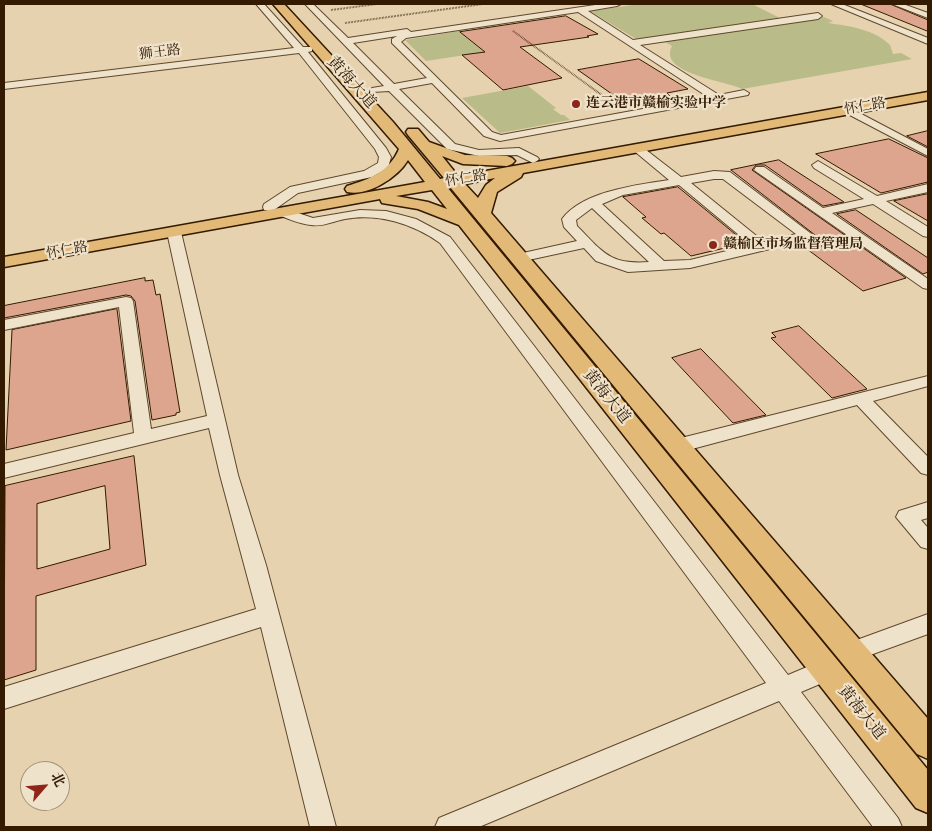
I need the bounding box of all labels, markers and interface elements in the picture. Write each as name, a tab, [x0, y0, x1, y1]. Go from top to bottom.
street label: 狮王路	[138, 42, 182, 64]
street label: 黄海大道	[322, 53, 380, 113]
street label: 怀仁路	[843, 95, 887, 119]
place label: 连云港市赣榆实验中学	[586, 96, 726, 112]
marker: 连云港市赣榆实验中学	[570, 98, 582, 110]
street label: 怀仁路	[444, 167, 488, 191]
place label: 赣榆区市场监督管理局	[723, 237, 863, 253]
street label: 怀仁路	[45, 239, 89, 263]
marker: 赣榆区市场监督管理局	[707, 239, 719, 251]
street label: 黄海大道	[578, 366, 634, 428]
street label: 黄海大道	[833, 682, 889, 744]
north arrow	[20, 761, 70, 811]
text: 北	[46, 769, 70, 790]

